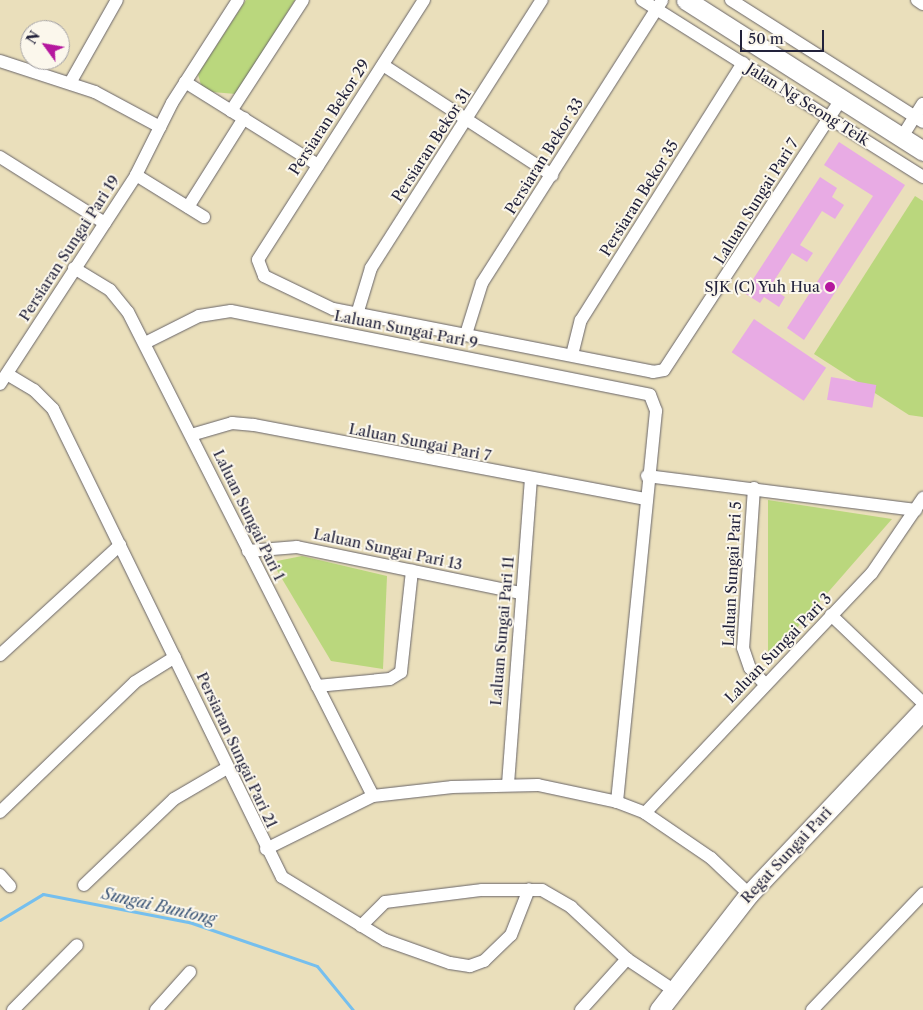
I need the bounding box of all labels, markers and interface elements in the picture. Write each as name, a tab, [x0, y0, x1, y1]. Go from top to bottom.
north arrow	[20, 20, 70, 70]
scale bar	[743, 20, 827, 52]
text: N	[22, 28, 44, 48]
text: 50 m	[748, 29, 784, 48]
street label: Persiaran Bekor 29	[285, 56, 373, 178]
street label: Jalan Ng Seong Teik	[743, 59, 873, 149]
street label: Persiaran Bekor 31	[388, 85, 474, 205]
street label: Persiaran Bekor 33	[501, 95, 587, 217]
street label: Laluan Sungai Pari 7	[710, 135, 802, 267]
street label: Persiaran Bekor 35	[596, 137, 682, 259]
street label: Persiaran Sungai Pari 19	[15, 172, 123, 324]
place label: SJK (C) Yuh Hua	[704, 278, 820, 296]
marker: SJK (C) Yuh Hua	[824, 281, 836, 293]
street label: Laluan Sungai Pari 9	[333, 306, 479, 352]
street label: Laluan Sungai Pari 7	[347, 419, 493, 465]
street label: Laluan Sungai Pari 1	[209, 447, 289, 583]
street label: Laluan Sungai Pari 5	[719, 501, 745, 647]
street label: Laluan Sungai Pari 13	[312, 524, 464, 574]
street label: Laluan Sungai Pari 11	[487, 556, 517, 706]
street label: Laluan Sungai Pari 3	[721, 589, 835, 707]
street label: Persiaran Sungai Pari 21	[193, 669, 281, 831]
street label: Regat Sungai Pari	[737, 803, 835, 907]
water label: Sungai Buntong	[100, 884, 218, 928]

